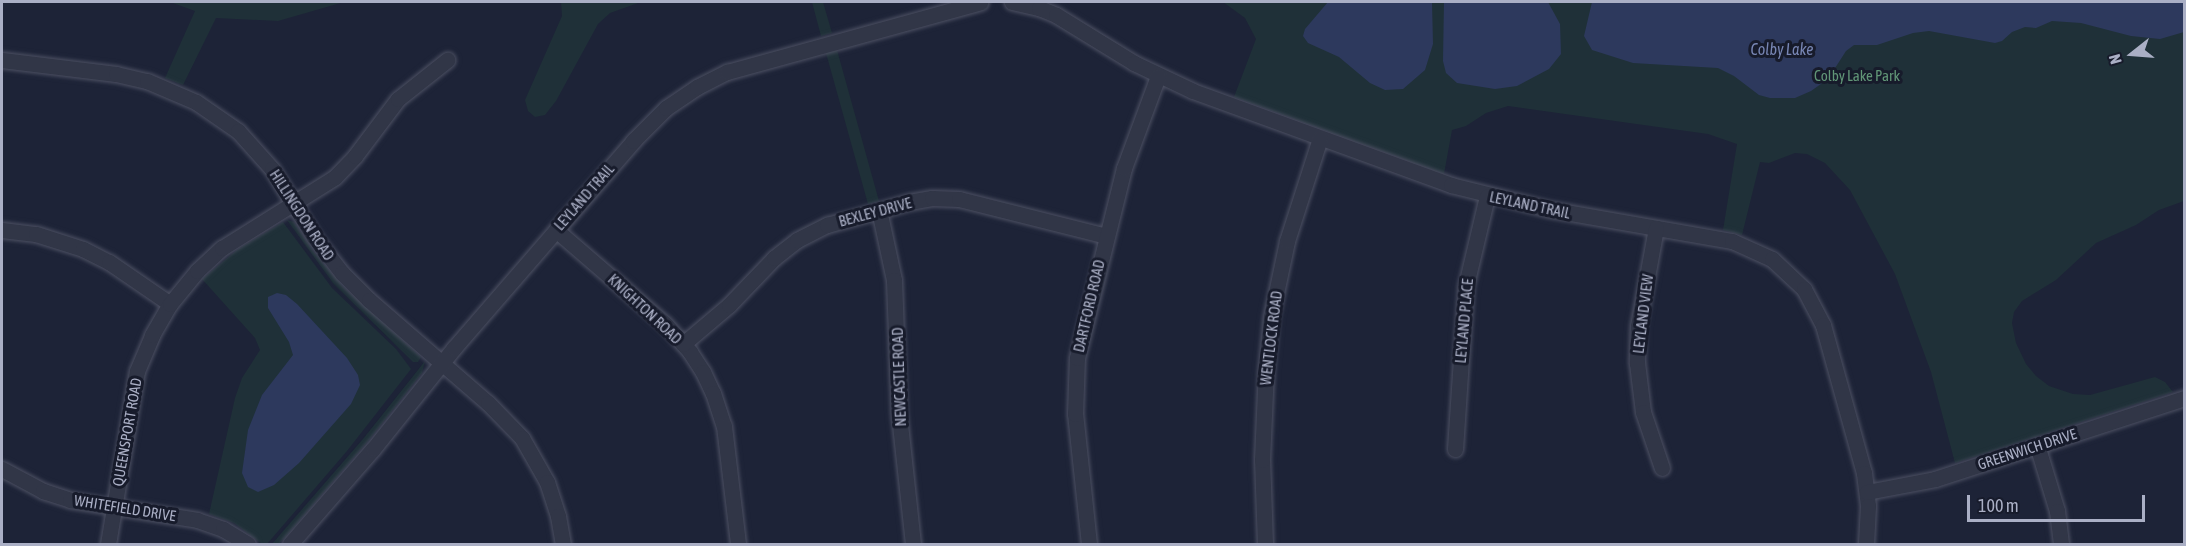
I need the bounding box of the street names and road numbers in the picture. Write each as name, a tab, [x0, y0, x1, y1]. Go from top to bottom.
street label: LEYLAND TRAIL	[550, 160, 618, 234]
street label: HILLINGDON ROAD	[266, 166, 338, 264]
street label: LEYLAND TRAIL	[1488, 188, 1572, 222]
street label: BEXLEY DRIVE	[837, 194, 913, 230]
street label: DARTFORD ROAD	[1070, 258, 1108, 354]
street label: KNIGHTON ROAD	[604, 270, 686, 348]
street label: LEYLAND VIEW	[1629, 273, 1657, 355]
street label: LEYLAND PLACE	[1451, 278, 1477, 364]
street label: WENTLOCK ROAD	[1256, 290, 1286, 386]
street label: NEWCASTLE ROAD	[888, 327, 910, 427]
street label: QUEENSPORT ROAD	[109, 376, 145, 488]
street label: GREENWICH DRIVE	[1975, 425, 2079, 473]
street label: WHITEFIELD DRIVE	[73, 491, 177, 525]

